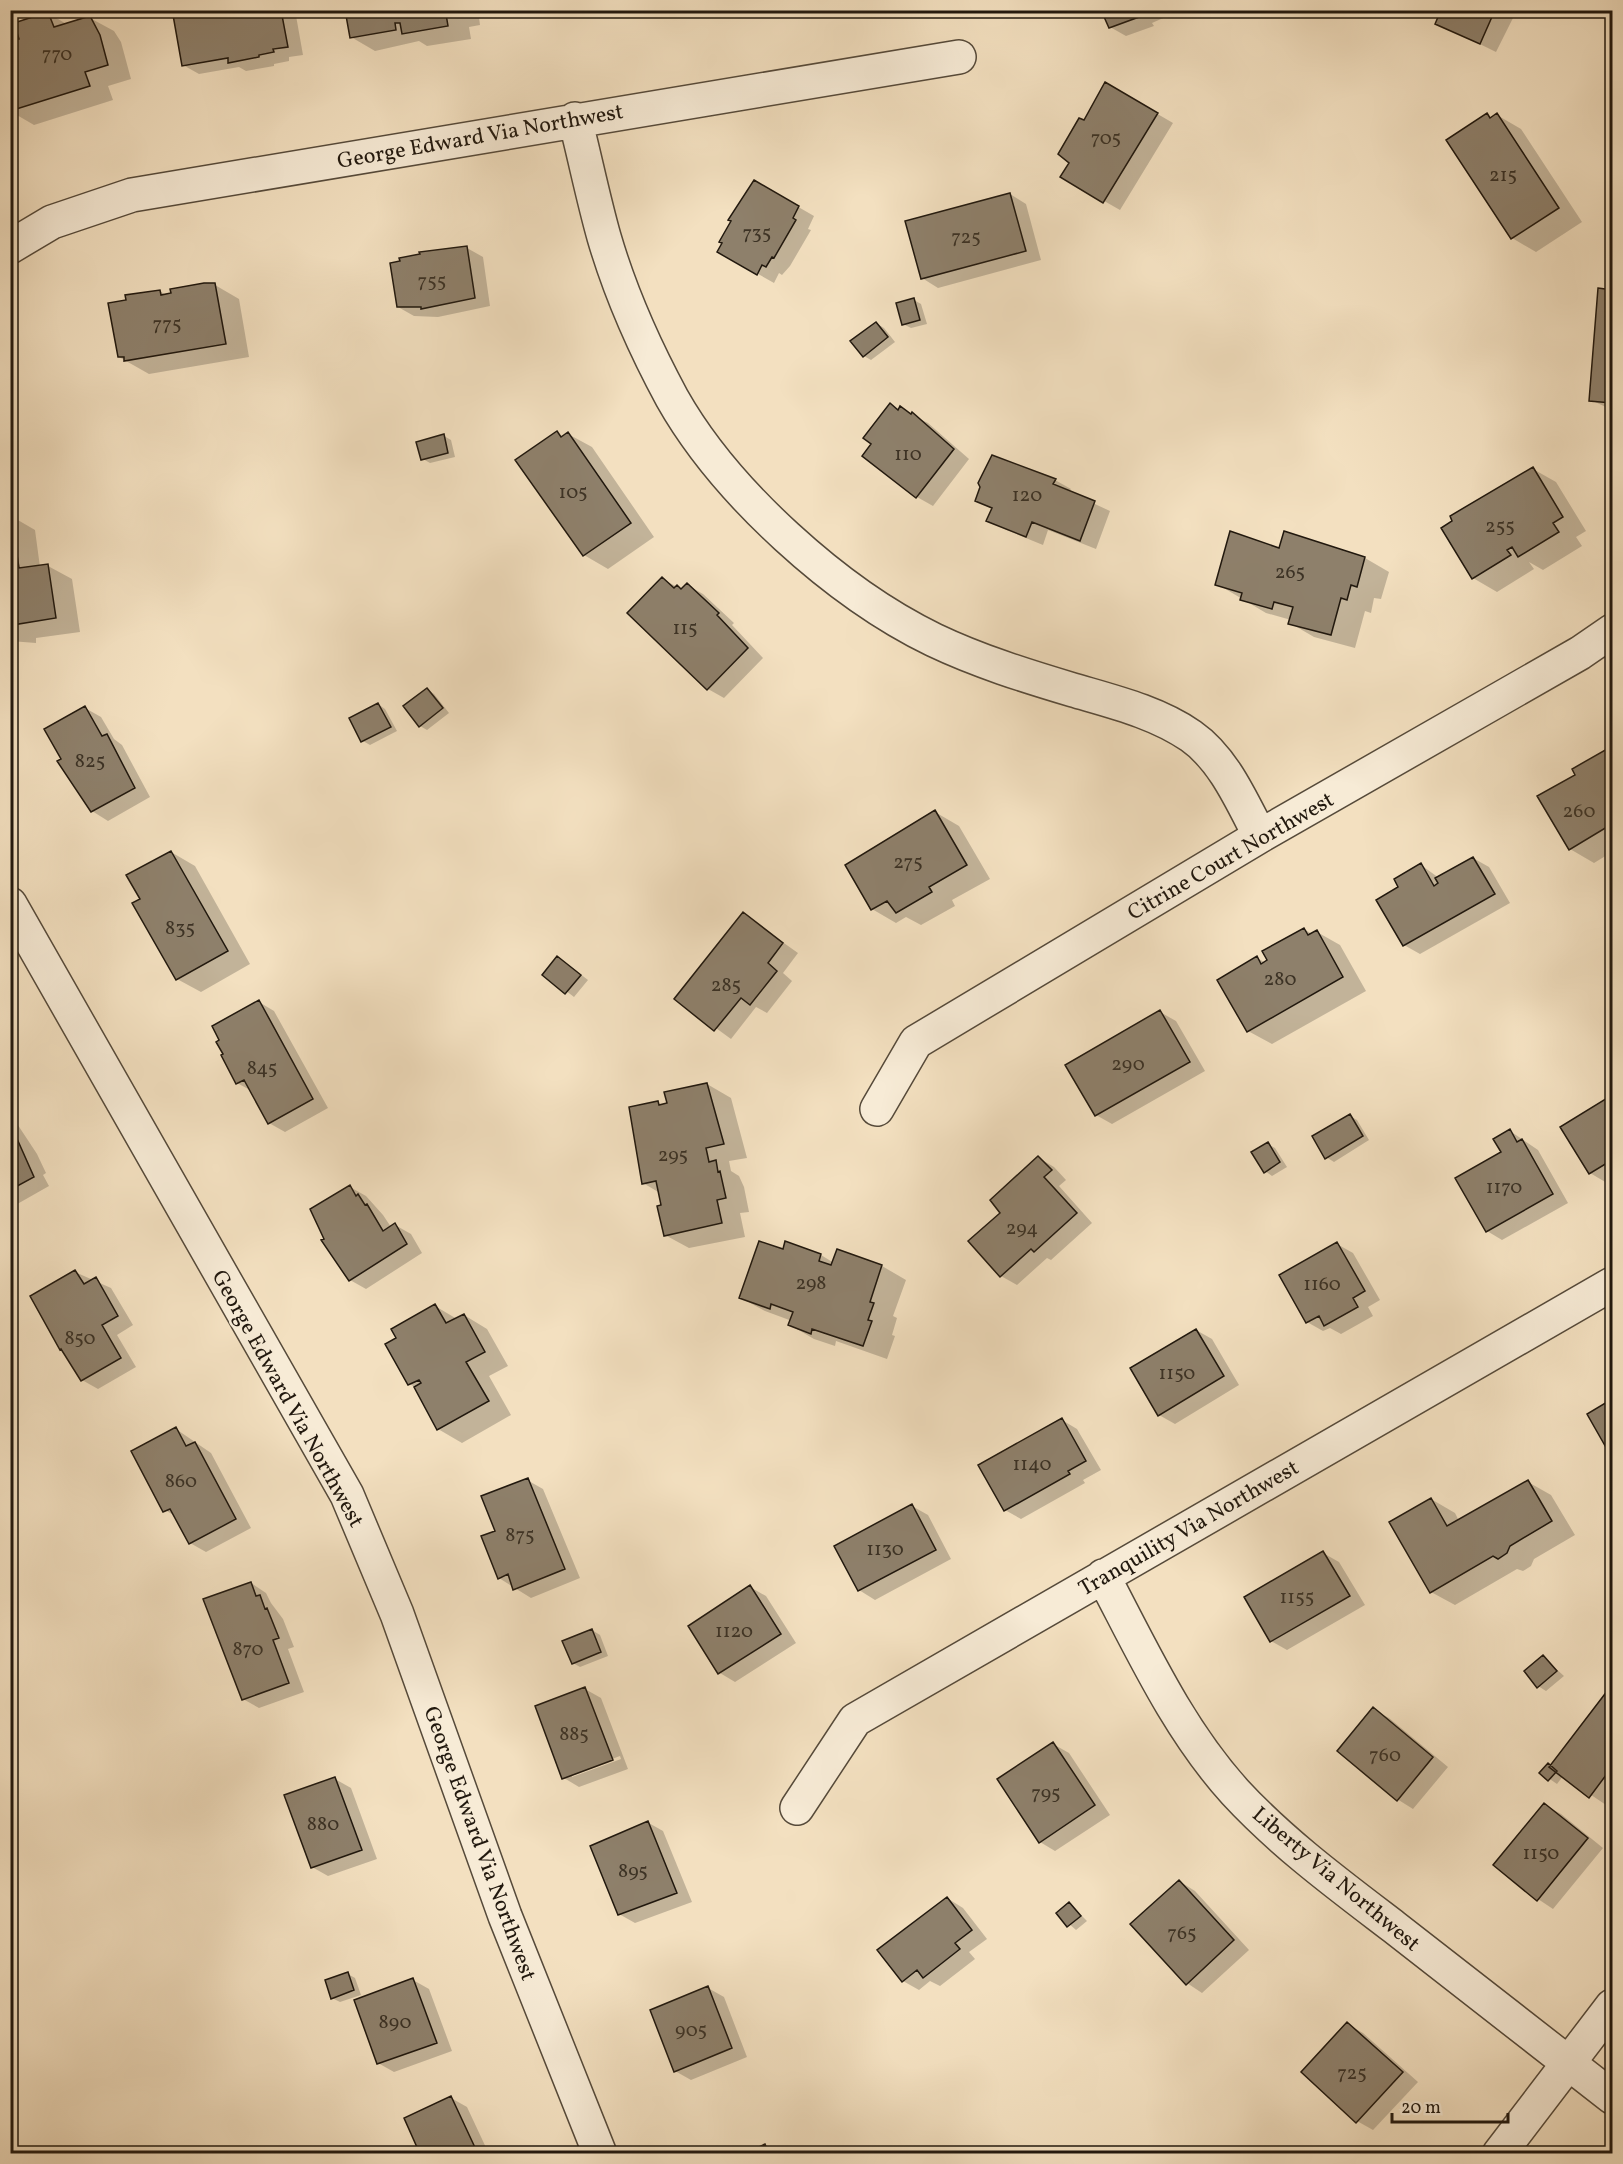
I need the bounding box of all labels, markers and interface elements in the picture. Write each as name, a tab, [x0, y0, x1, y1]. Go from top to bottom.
house number: 770	[42, 41, 72, 69]
street label: George Edward Via Northwest	[335, 97, 626, 178]
house number: 705	[1091, 125, 1121, 153]
house number: 215	[1489, 162, 1517, 190]
house number: 735	[743, 220, 771, 248]
house number: 725	[951, 224, 981, 252]
house number: 755	[418, 268, 446, 296]
house number: 775	[152, 311, 182, 339]
house number: 110	[894, 441, 922, 469]
house number: 105	[558, 479, 588, 507]
house number: 120	[1012, 482, 1042, 510]
house number: 255	[1485, 513, 1515, 541]
house number: 265	[1275, 559, 1305, 587]
house number: 115	[672, 615, 698, 643]
house number: 825	[75, 748, 105, 776]
street label: Citrine Court Northwest	[1122, 785, 1341, 929]
house number: 260	[1563, 798, 1595, 826]
house number: 275	[893, 849, 923, 877]
house number: 835	[165, 915, 195, 943]
house number: 280	[1264, 966, 1296, 994]
house number: 285	[711, 972, 741, 1000]
house number: 290	[1111, 1051, 1145, 1079]
house number: 845	[247, 1055, 277, 1083]
house number: 295	[658, 1142, 688, 1170]
house number: 1170	[1486, 1174, 1522, 1202]
house number: 294	[1006, 1215, 1038, 1243]
street label: George Edward Via Northwest	[203, 1265, 371, 1534]
house number: 298	[795, 1270, 827, 1298]
house number: 1160	[1303, 1271, 1341, 1299]
house number: 850	[64, 1325, 96, 1353]
house number: 1150	[1159, 1360, 1195, 1388]
house number: 1140	[1012, 1451, 1052, 1479]
street label: Tranquility Via Northwest	[1073, 1453, 1305, 1605]
house number: 860	[165, 1468, 197, 1496]
house number: 875	[505, 1522, 535, 1550]
house number: 1130	[866, 1536, 904, 1564]
house number: 1155	[1280, 1584, 1314, 1612]
house number: 1120	[715, 1618, 753, 1646]
house number: 870	[232, 1636, 264, 1664]
street label: George Edward Via Northwest	[414, 1702, 543, 1986]
house number: 885	[559, 1721, 589, 1749]
house number: 760	[1369, 1742, 1401, 1770]
house number: 795	[1031, 1780, 1061, 1808]
street label: Liberty Via Northwest	[1245, 1800, 1426, 1960]
house number: 880	[307, 1811, 339, 1839]
house number: 1150	[1523, 1840, 1559, 1868]
house number: 895	[618, 1858, 648, 1886]
house number: 765	[1167, 1920, 1197, 1948]
house number: 890	[379, 2009, 411, 2037]
house number: 905	[675, 2017, 707, 2045]
house number: 725	[1337, 2060, 1367, 2088]
scale bar	[1392, 2086, 1508, 2124]
text: 20 m	[1401, 2096, 1441, 2121]

